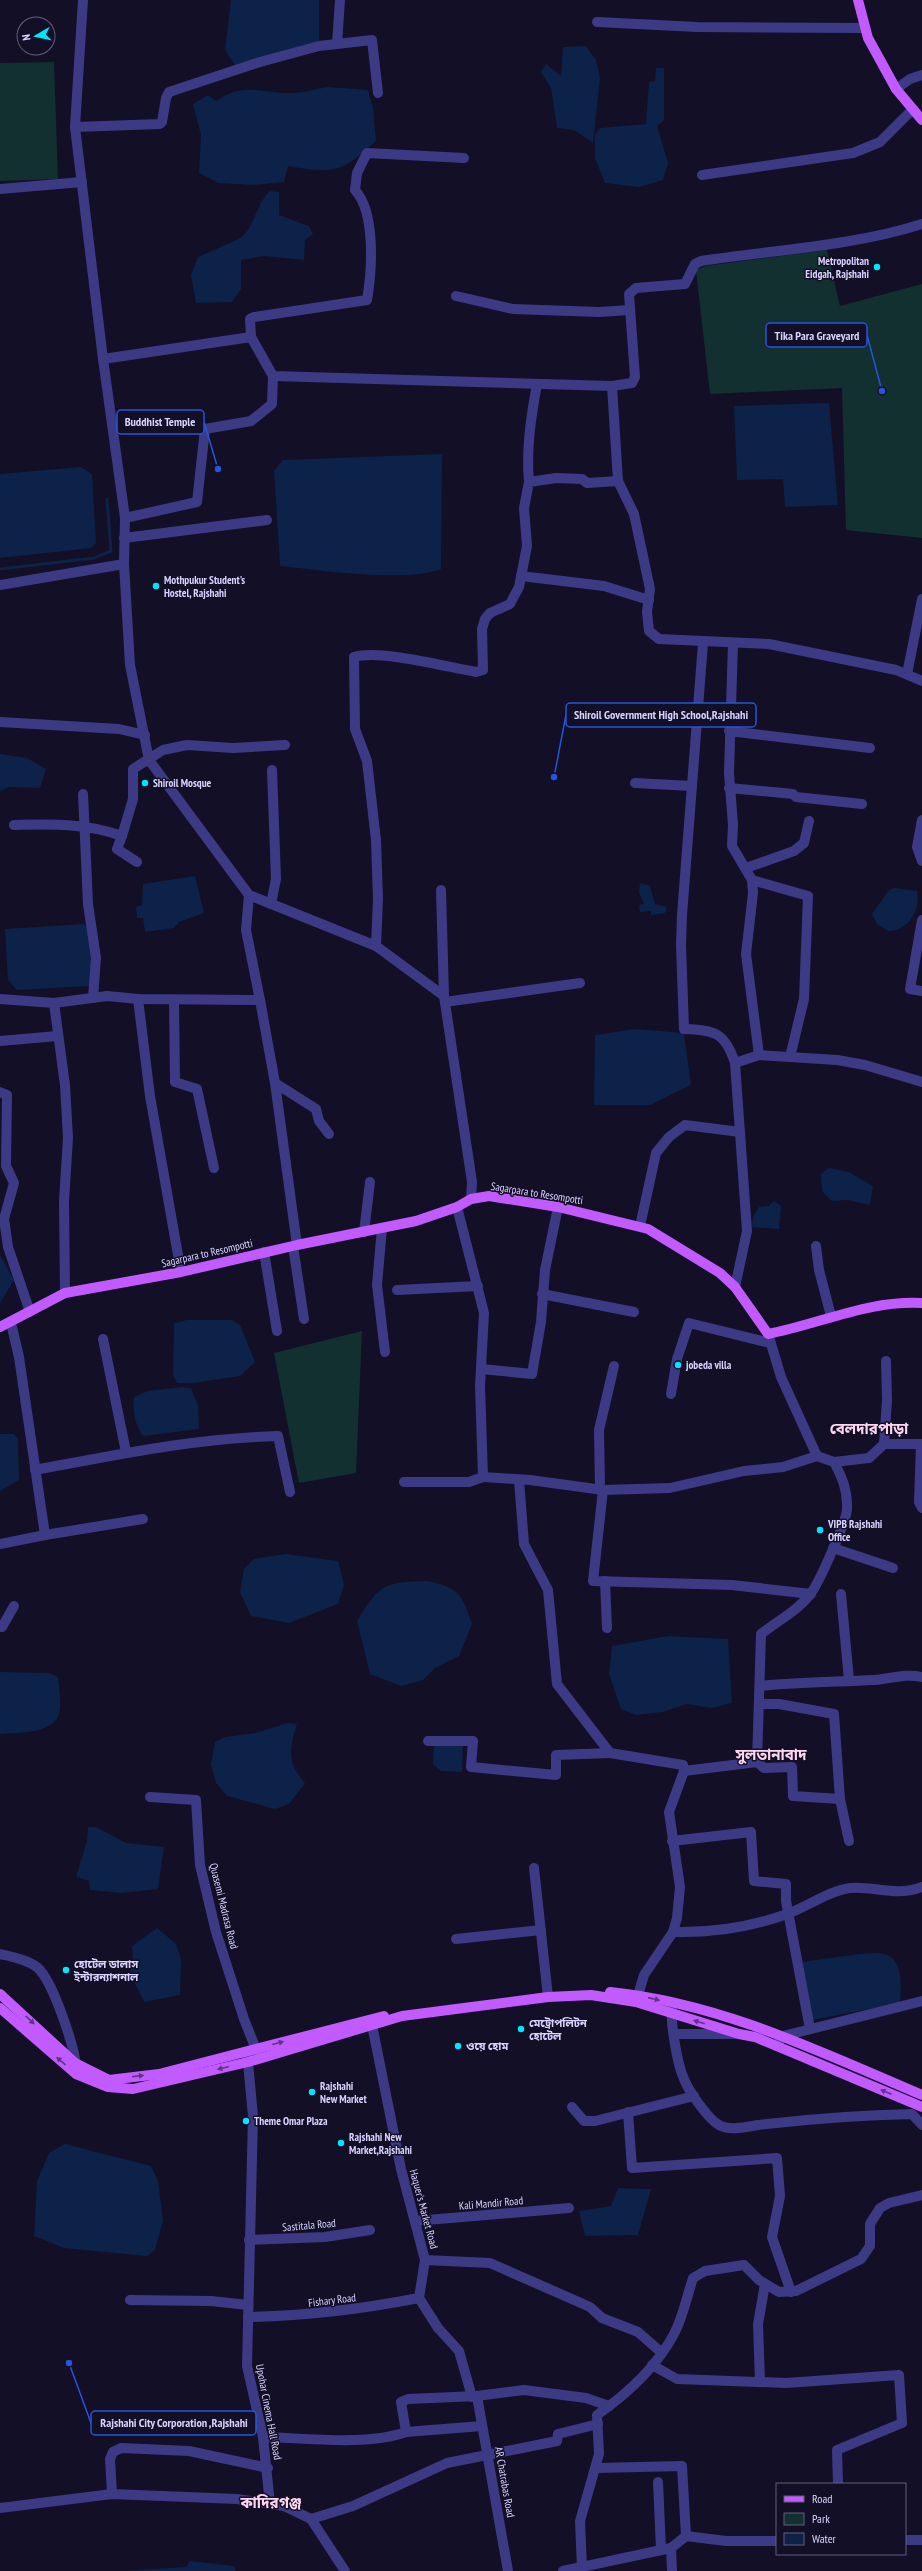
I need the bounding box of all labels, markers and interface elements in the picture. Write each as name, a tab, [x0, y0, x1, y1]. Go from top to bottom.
north arrow	[16, 16, 56, 56]
text: N	[19, 33, 34, 42]
place label: Metropolitan Eidgah, Rajshahi	[805, 254, 870, 281]
marker: Metropolitan Eidgah, Rajshahi	[872, 262, 882, 272]
callout: Tika Para Graveyard	[766, 323, 867, 347]
text: Tika Para Graveyard	[775, 328, 859, 343]
callout: Buddhist Temple	[117, 410, 204, 434]
text: Buddhist Temple	[125, 414, 195, 429]
place label: Mothpukur Student's Hostel, Rajshahi	[164, 573, 245, 600]
marker: Mothpukur Student's Hostel, Rajshahi	[151, 581, 161, 591]
callout: Shiroil Government High School,Rajshahi	[566, 703, 756, 727]
text: Shiroil Government High School,Rajshahi	[574, 707, 748, 722]
place label: Shiroil Mosque	[153, 776, 212, 790]
marker: Shiroil Mosque	[140, 778, 150, 788]
street label: Sagarpara to Resompotti	[490, 1179, 584, 1207]
street label: Sagarpara to Resompotti	[160, 1236, 254, 1270]
place label: jobeda villa	[685, 1358, 732, 1372]
marker: jobeda villa	[673, 1360, 683, 1370]
district label: বেলদারপাড়া	[830, 1419, 909, 1438]
place label: VIPB Rajshahi Office	[827, 1517, 883, 1544]
marker: VIPB Rajshahi Office	[815, 1525, 825, 1535]
district label: সুলতানাবাদ	[734, 1745, 807, 1765]
street label: Quasemi Madrasa Road	[207, 1862, 242, 1951]
place label: হোটেল ডালাস ইন্টারন্যাশনাল	[73, 1957, 139, 1984]
marker: হোটেল ডালাস ইন্টারন্যাশনাল	[61, 1965, 71, 1975]
one-way arrow	[648, 1996, 660, 2002]
one-way arrow	[25, 2015, 35, 2024]
place label: মেট্রোপলিটন হোটেল	[529, 2016, 587, 2043]
one-way arrow	[693, 2019, 705, 2025]
marker: মেট্রোপলিটন হোটেল	[516, 2024, 526, 2034]
place label: ওয়ে হোম	[466, 2039, 508, 2053]
one-way arrow	[272, 2040, 285, 2046]
marker: ওয়ে হোম	[453, 2041, 463, 2051]
one-way arrow	[55, 2056, 66, 2065]
one-way arrow	[217, 2066, 229, 2072]
one-way arrow	[132, 2073, 144, 2079]
place label: Rajshahi New Market	[320, 2079, 367, 2106]
marker: Rajshahi New Market	[307, 2087, 317, 2097]
one-way arrow	[880, 2088, 892, 2095]
place label: Theme Omar Plaza	[254, 2114, 328, 2128]
marker: Theme Omar Plaza	[241, 2116, 251, 2126]
place label: Rajshahi New Market,Rajshahi	[349, 2130, 413, 2157]
marker: Rajshahi New Market,Rajshahi	[336, 2138, 346, 2148]
street label: Haquer's Market Road	[407, 2168, 441, 2251]
street label: Kali Mandir Road	[458, 2193, 524, 2213]
street label: Sastitala Road	[282, 2216, 337, 2234]
street label: Fishary Road	[307, 2290, 357, 2310]
street label: Upohar Cinema Hall Road	[253, 2363, 285, 2461]
callout: Rajshahi City Corporation ,Rajshahi	[91, 2411, 256, 2435]
text: Rajshahi City Corporation ,Rajshahi	[100, 2415, 248, 2430]
street label: AR Chatrabas Road	[492, 2446, 518, 2519]
legend	[776, 2483, 906, 2555]
text: Road	[812, 2491, 832, 2506]
district label: কাদিরগঞ্জ	[239, 2493, 302, 2512]
text: Park	[812, 2511, 830, 2526]
text: Water	[812, 2531, 837, 2546]

